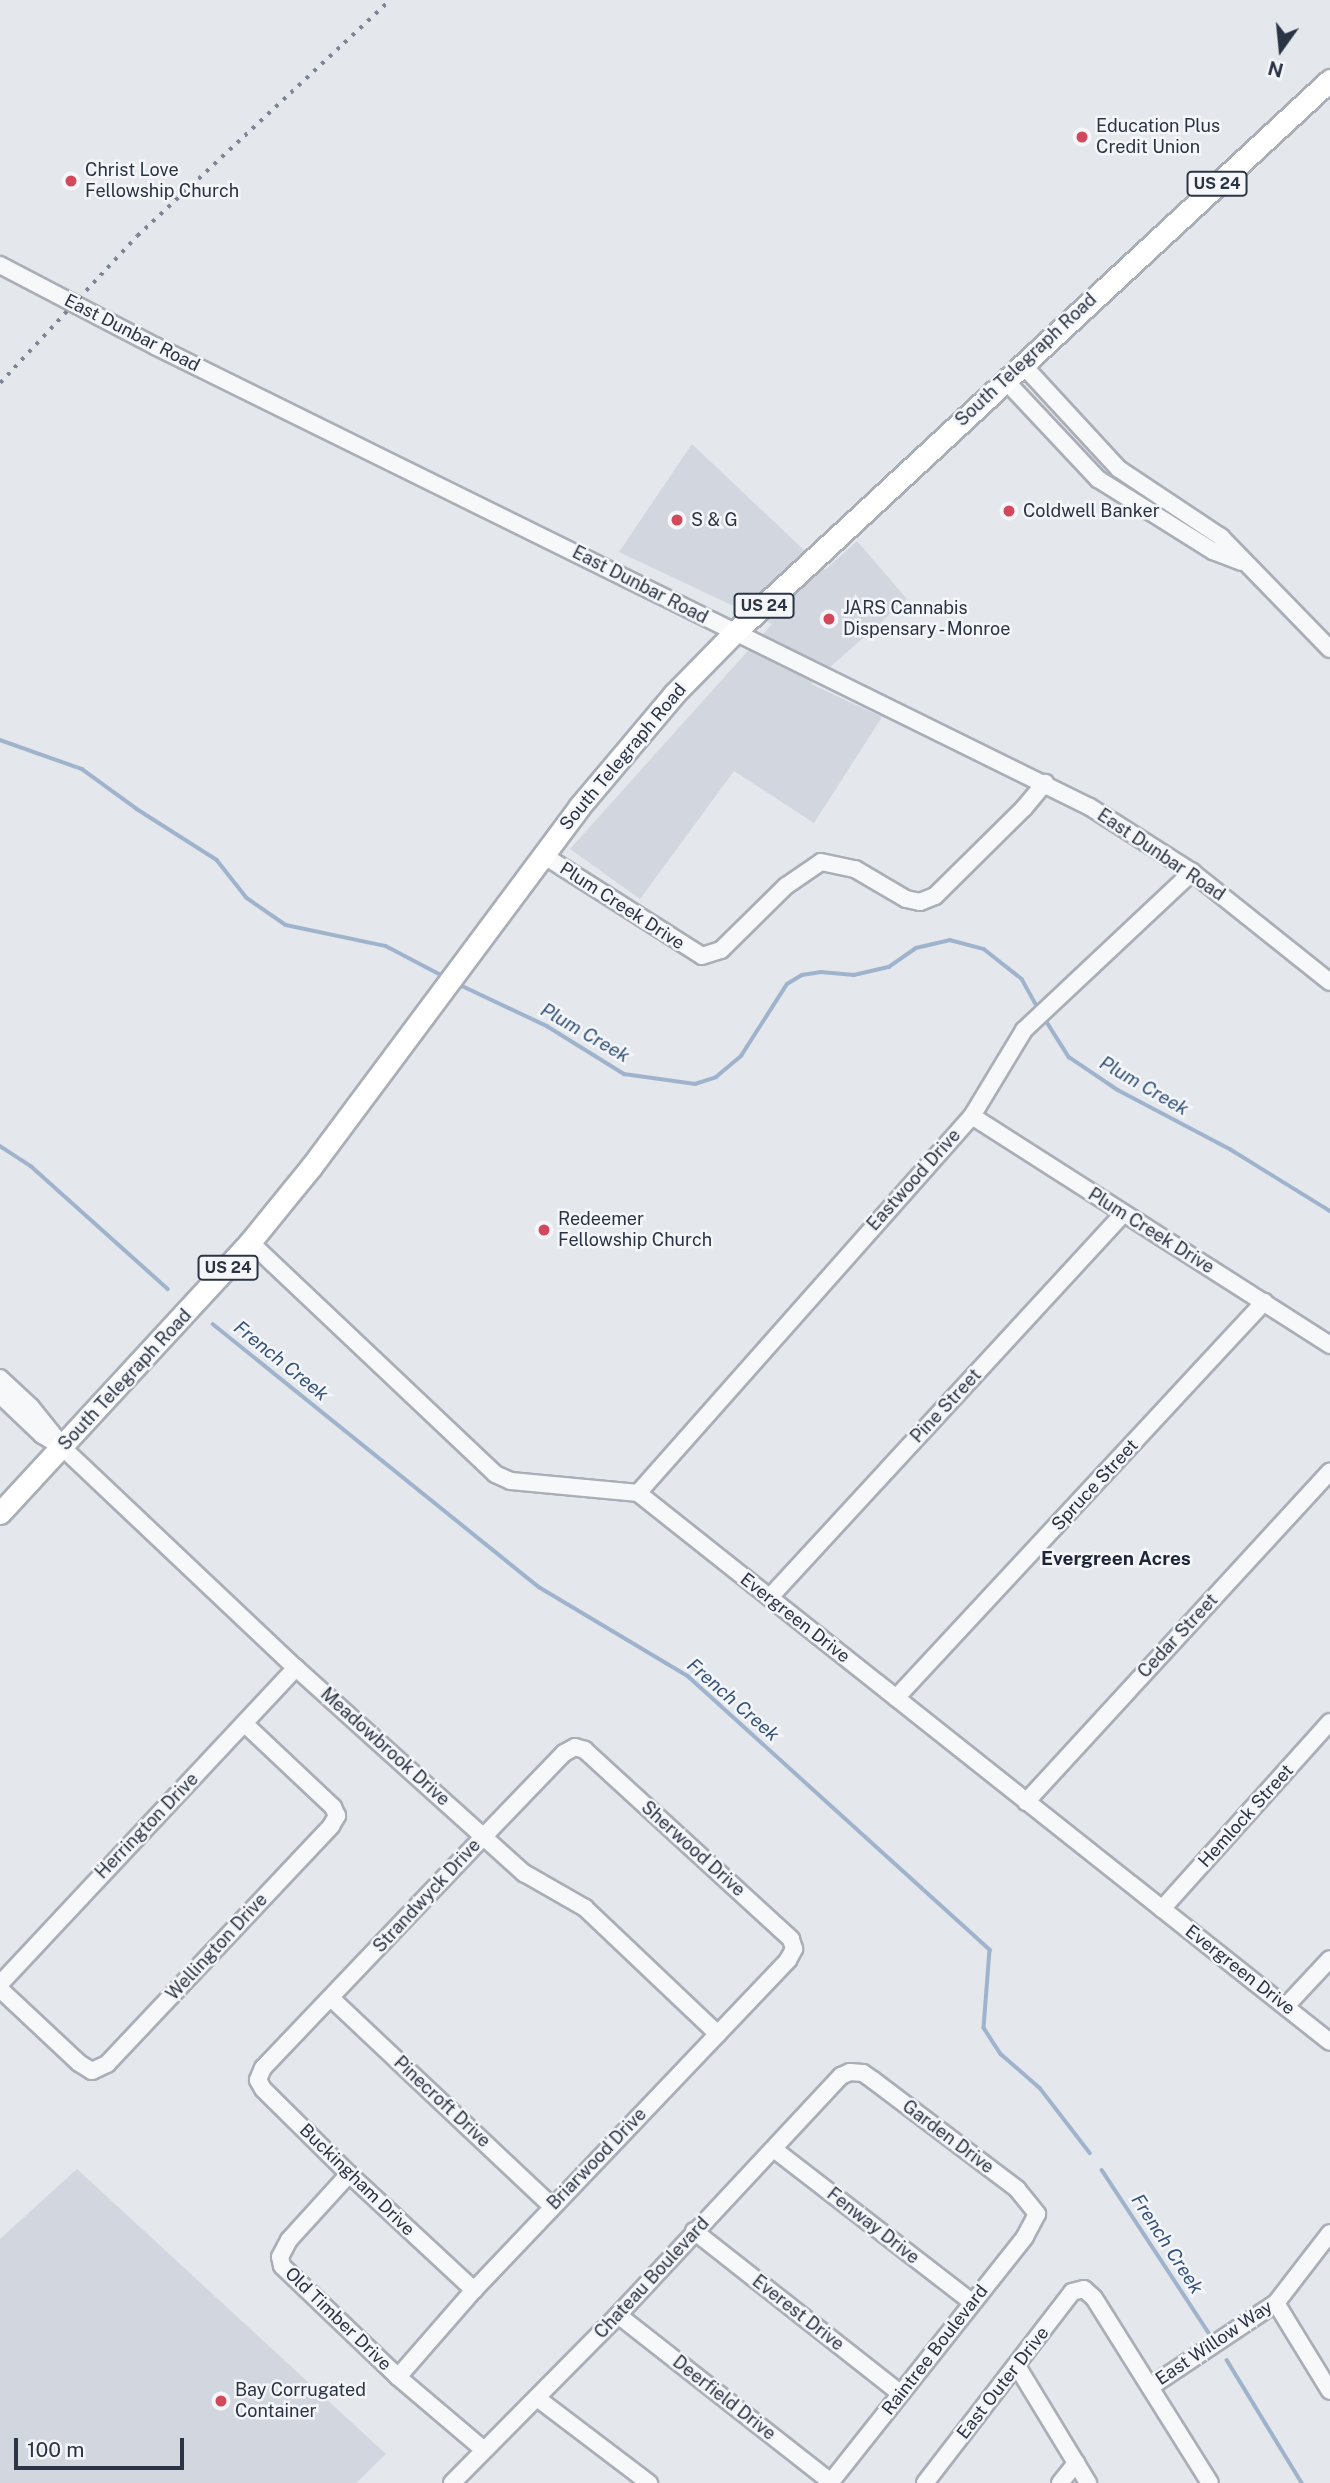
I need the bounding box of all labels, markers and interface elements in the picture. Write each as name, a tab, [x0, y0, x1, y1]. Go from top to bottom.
north arrow	[1246, 14, 1316, 84]
text: N	[1266, 57, 1286, 82]
place label: Education Plus Credit Union	[1096, 116, 1220, 158]
marker: Education Plus Credit Union	[1074, 129, 1090, 145]
place label: Christ Love Fellowship Church	[85, 160, 239, 202]
road number: US 24	[1186, 172, 1248, 196]
marker: Christ Love Fellowship Church	[63, 173, 79, 189]
street label: East Dunbar Road	[61, 289, 203, 377]
street label: South Telegraph Road	[951, 289, 1101, 431]
place label: Coldwell Banker	[1023, 500, 1160, 522]
marker: Coldwell Banker	[1001, 503, 1017, 519]
place label: S & G	[691, 509, 738, 531]
marker: S & G	[669, 512, 685, 528]
street label: East Dunbar Road	[569, 541, 711, 629]
road number: US 24	[732, 594, 796, 618]
place label: JARS Cannabis Dispensary - Monroe	[843, 598, 1015, 640]
marker: JARS Cannabis Dispensary - Monroe	[821, 611, 837, 627]
street label: South Telegraph Road	[555, 679, 691, 835]
street label: East Dunbar Road	[1093, 804, 1229, 906]
street label: Plum Creek Drive	[556, 858, 688, 954]
water label: Plum Creek	[537, 998, 633, 1068]
water label: Plum Creek	[1096, 1051, 1192, 1121]
street label: Eastwood Drive	[863, 1125, 965, 1235]
street label: Plum Creek Drive	[1084, 1184, 1218, 1278]
place label: Redeemer Fellowship Church	[558, 1209, 712, 1252]
marker: Redeemer Fellowship Church	[536, 1222, 552, 1238]
road number: US 24	[196, 1256, 260, 1280]
street label: South Telegraph Road	[54, 1305, 196, 1455]
water label: French Creek	[229, 1316, 333, 1406]
street label: Pine Street	[906, 1364, 986, 1448]
street label: Spruce Street	[1047, 1435, 1143, 1535]
district label: Evergreen Acres	[1041, 1548, 1191, 1570]
street label: Evergreen Drive	[736, 1569, 854, 1667]
street label: Cedar Street	[1134, 1589, 1222, 1683]
water label: French Creek	[682, 1654, 784, 1746]
street label: Meadowbrook Drive	[316, 1683, 454, 1811]
street label: Hemlock Street	[1194, 1760, 1298, 1872]
street label: Herrington Drive	[91, 1769, 203, 1883]
street label: Sherwood Drive	[637, 1797, 749, 1901]
street label: Strandwyck Drive	[369, 1835, 485, 1957]
street label: Wellington Drive	[162, 1889, 272, 2005]
street label: Evergreen Drive	[1181, 1921, 1299, 2019]
street label: Pinecroft Drive	[389, 2052, 495, 2152]
street label: Garden Drive	[898, 2096, 998, 2178]
street label: Briarwood Drive	[543, 2104, 651, 2214]
street label: Buckingham Drive	[295, 2120, 419, 2240]
street label: Fenway Drive	[823, 2183, 923, 2269]
water label: French Creek	[1126, 2190, 1208, 2298]
street label: Chateau Boulevard	[590, 2213, 714, 2343]
street label: Old Timber Drive	[280, 2263, 396, 2375]
street label: Everest Drive	[748, 2271, 848, 2355]
street label: Raintree Boulevard	[877, 2281, 993, 2419]
street label: East Willow Way	[1151, 2296, 1277, 2390]
street label: East Outer Drive	[953, 2323, 1053, 2443]
street label: Deerfield Drive	[668, 2351, 780, 2445]
place label: Bay Corrugated Container	[235, 2380, 366, 2422]
marker: Bay Corrugated Container	[213, 2393, 229, 2409]
scale bar	[18, 2424, 187, 2468]
text: 100 m	[27, 2437, 84, 2462]

